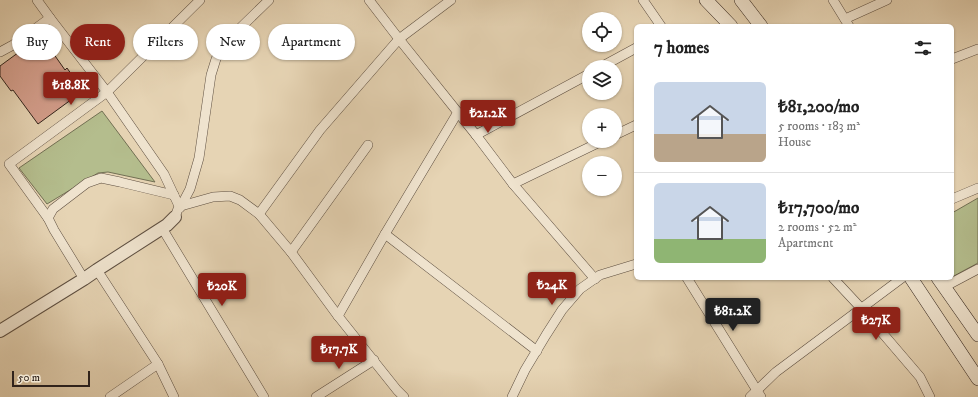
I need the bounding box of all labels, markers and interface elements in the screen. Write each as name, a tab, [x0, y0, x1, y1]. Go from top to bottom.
map controls	[582, 12, 622, 196]
button: locate	[582, 12, 622, 52]
chip: Buy	[12, 24, 62, 60]
chip: Rent	[70, 24, 125, 60]
chip: Filters	[133, 24, 198, 60]
chip: New	[206, 24, 260, 60]
chip: Apartment	[268, 24, 355, 60]
text: 7 homes	[654, 37, 709, 59]
icon: filters	[912, 37, 934, 59]
button: layers	[582, 60, 622, 100]
pin: ₺18.8K	[38, 72, 104, 106]
text: ₺18.8K	[52, 77, 90, 93]
text: ₺81,200/mo	[778, 96, 859, 118]
icon: home	[686, 98, 734, 146]
pin: ₺21.2K	[455, 100, 521, 134]
text: ₺21.2K	[469, 105, 507, 121]
button: +	[582, 108, 622, 148]
text: 5 rooms · 183 m²	[778, 118, 860, 134]
text: House	[778, 134, 811, 150]
button: −	[582, 156, 622, 196]
text: ₺17,700/mo	[778, 197, 859, 219]
icon: home	[686, 199, 734, 247]
text: 2 rooms · 52 m²	[778, 219, 857, 235]
text: Apartment	[778, 235, 833, 251]
pin: ₺24K	[528, 272, 576, 306]
pin: ₺20K	[198, 273, 246, 307]
text: ₺24K	[537, 277, 567, 293]
text: ₺20K	[207, 278, 237, 294]
pin: ₺81.2K	[700, 298, 766, 332]
text: ₺81.2K	[714, 303, 752, 319]
pin: ₺27K	[852, 307, 900, 341]
text: ₺27K	[861, 312, 891, 328]
pin: ₺17.7K	[306, 336, 372, 370]
text: ₺17.7K	[320, 341, 358, 357]
scale bar	[12, 369, 90, 388]
text: 50 m	[18, 371, 40, 385]

